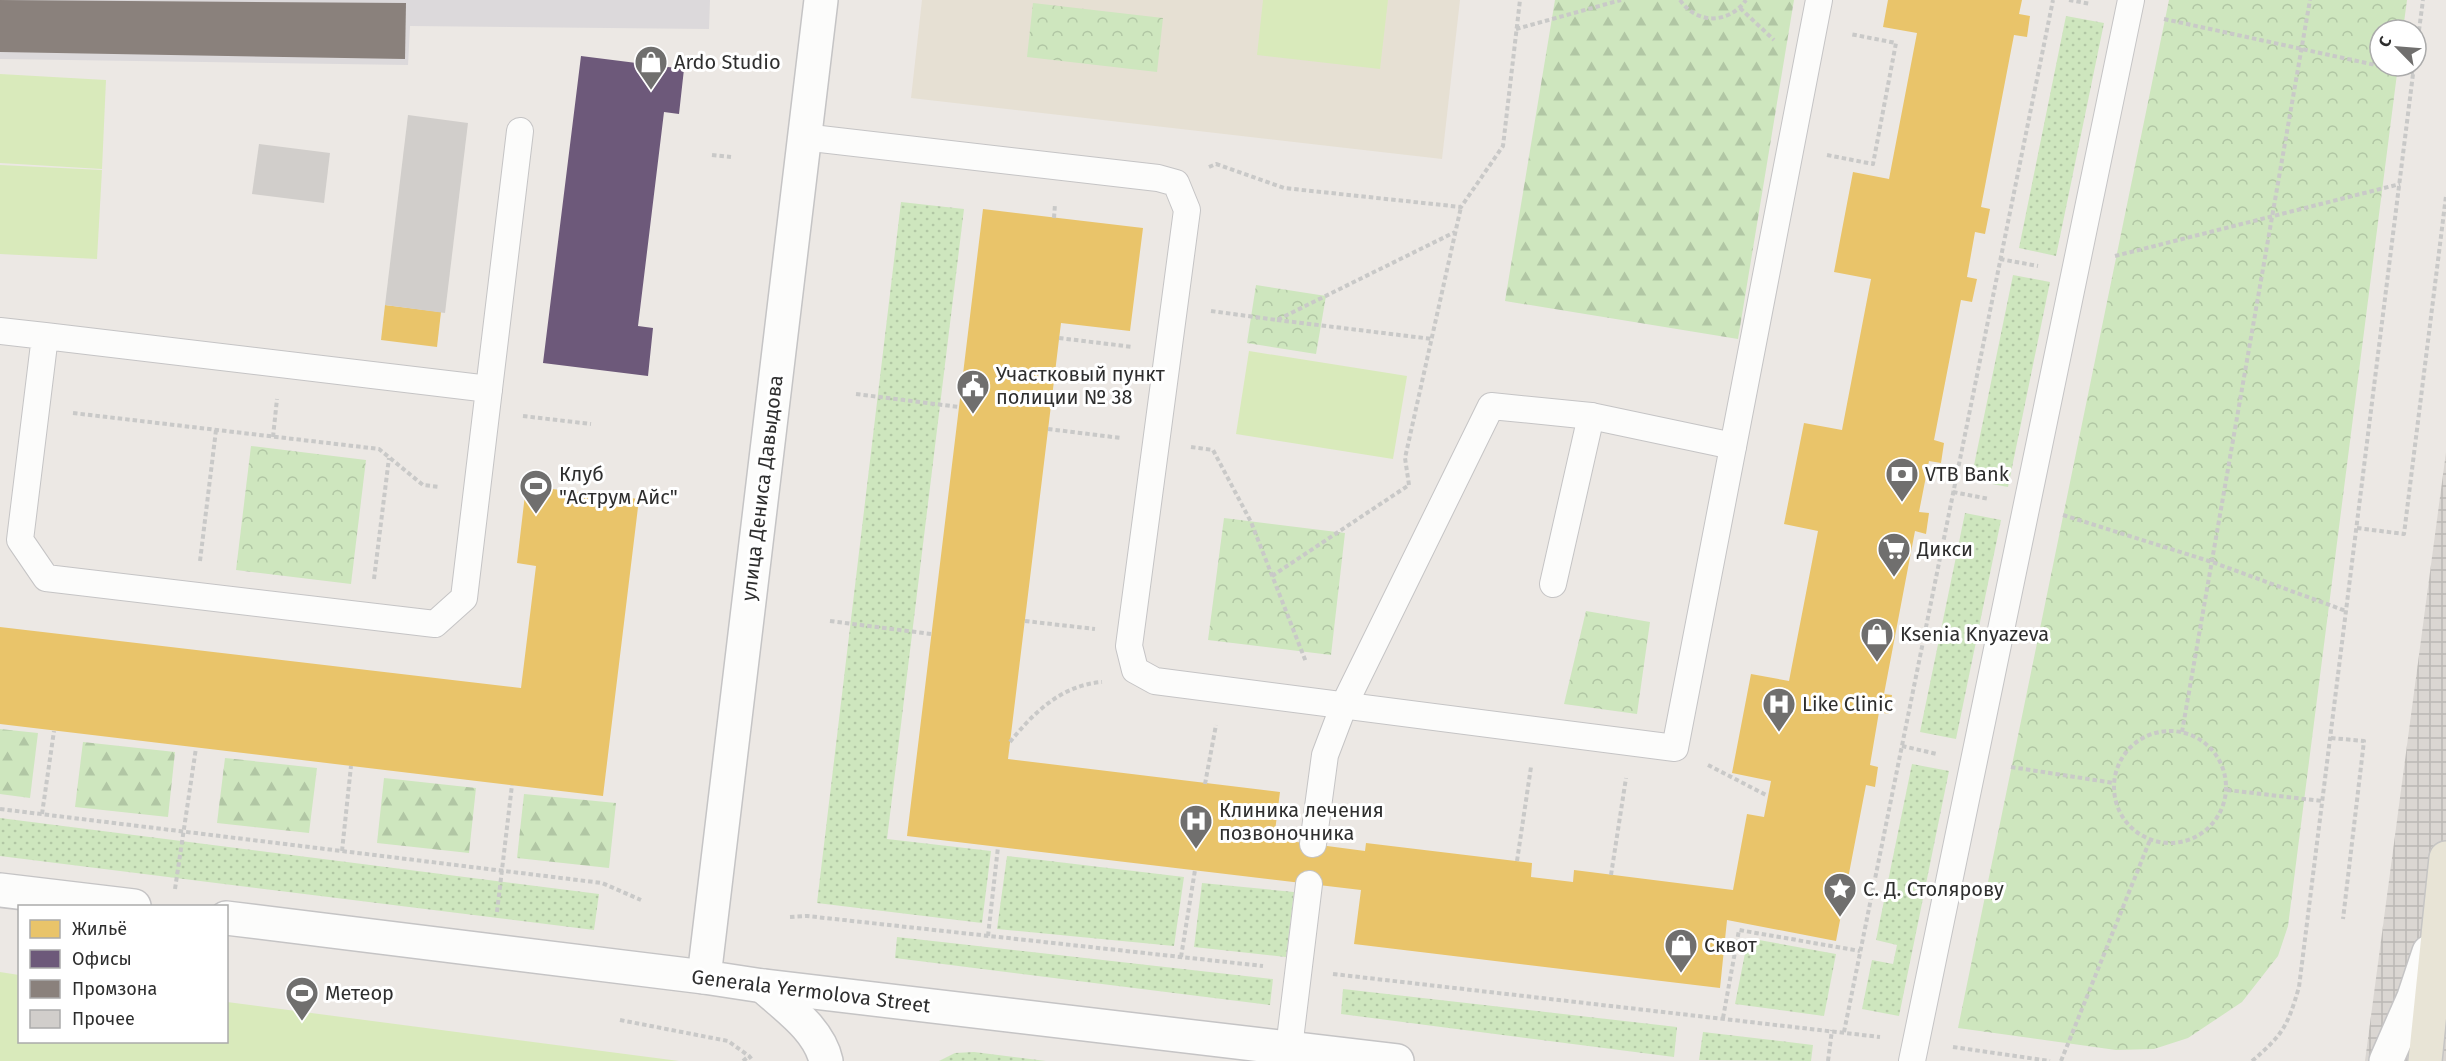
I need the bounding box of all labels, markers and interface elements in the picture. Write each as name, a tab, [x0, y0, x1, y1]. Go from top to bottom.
north arrow	[2368, 18, 2428, 78]
text: С	[2374, 33, 2396, 50]
shop icon: Ardo Studio	[633, 44, 669, 91]
place label: Ardo Studio	[674, 50, 781, 74]
place label: Участковый пункт полиции № 38	[996, 362, 1166, 409]
public building icon: Участковый пункт полиции № 38	[955, 368, 991, 415]
street label: улица Дениса Давыдова	[736, 374, 788, 602]
bank icon: VTB Bank	[1884, 456, 1920, 503]
place label: Клуб "Аструм Айс"	[559, 462, 678, 509]
place label: VTB Bank	[1925, 462, 2010, 486]
sports icon: Клуб "Аструм Айс"	[518, 468, 554, 515]
supermarket icon: Дикси	[1876, 531, 1912, 578]
place label: Дикси	[1916, 537, 1973, 561]
shop icon: Ksenia Knyazeva	[1859, 616, 1895, 663]
place label: Ksenia Knyazeva	[1900, 622, 2049, 646]
hospital icon: Like Clinic	[1761, 686, 1797, 733]
place label: Like Clinic	[1802, 692, 1893, 716]
place label: Клиника лечения позвоночника	[1219, 798, 1384, 845]
hospital icon: Клиника лечения позвоночника	[1178, 803, 1214, 850]
place icon: С. Д. Столярову	[1822, 871, 1858, 918]
place label: С. Д. Столярову	[1863, 877, 2004, 901]
legend	[18, 905, 228, 1043]
text: Жильё	[72, 918, 127, 940]
shop icon: Сквот	[1663, 927, 1699, 974]
place label: Сквот	[1704, 933, 1758, 957]
text: Офисы	[72, 948, 132, 970]
street label: Generala Yermolova Street	[690, 964, 933, 1018]
sports icon: Метеор	[284, 975, 320, 1022]
text: Промзона	[72, 978, 157, 1000]
place label: Метеор	[325, 981, 394, 1005]
text: Прочее	[72, 1008, 135, 1030]

